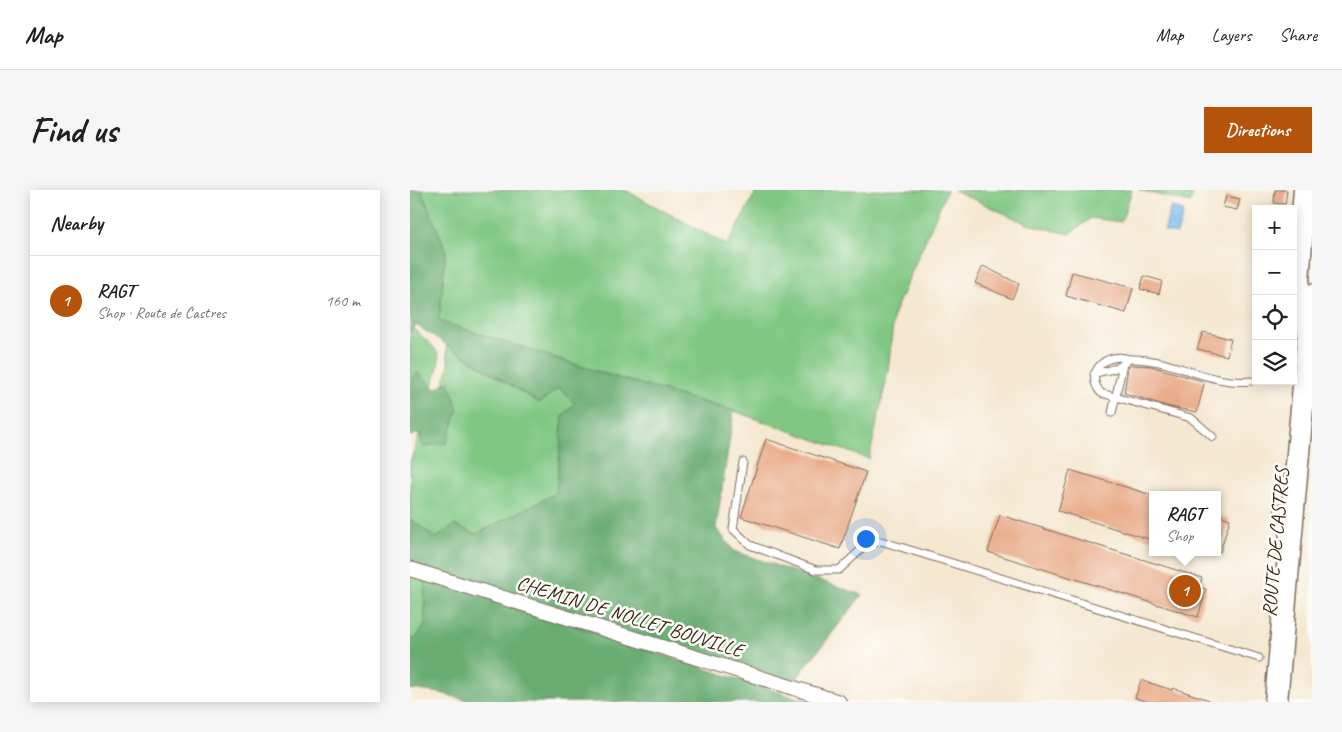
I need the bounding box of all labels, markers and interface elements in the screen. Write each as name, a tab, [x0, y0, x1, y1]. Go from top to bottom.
text: Map	[25, 20, 62, 50]
text: Map	[1156, 24, 1184, 46]
text: Layers	[1212, 24, 1251, 46]
text: Share	[1279, 24, 1317, 46]
button: Directions	[1204, 107, 1312, 153]
text: Find us	[30, 108, 117, 153]
map controls	[1252, 205, 1297, 385]
button: +	[1252, 205, 1297, 250]
text: Nearby	[50, 210, 103, 236]
button: −	[1252, 250, 1297, 295]
text: RAGT	[97, 279, 135, 303]
text: 1	[62, 291, 70, 311]
text: 160 m	[326, 291, 360, 311]
button: locate	[1252, 295, 1297, 340]
text: Shop · Route de Castres	[97, 303, 226, 323]
button: layers	[1252, 340, 1297, 385]
street label: ROUTE DE CASTRES	[1257, 464, 1295, 618]
popup	[1149, 491, 1221, 556]
text: RAGT	[1166, 502, 1204, 526]
your location	[853, 526, 879, 552]
text: Shop	[1166, 526, 1193, 546]
street label: CHEMIN DE NOLLET BOUVILLE	[514, 570, 749, 664]
pin: 1	[1169, 572, 1201, 610]

